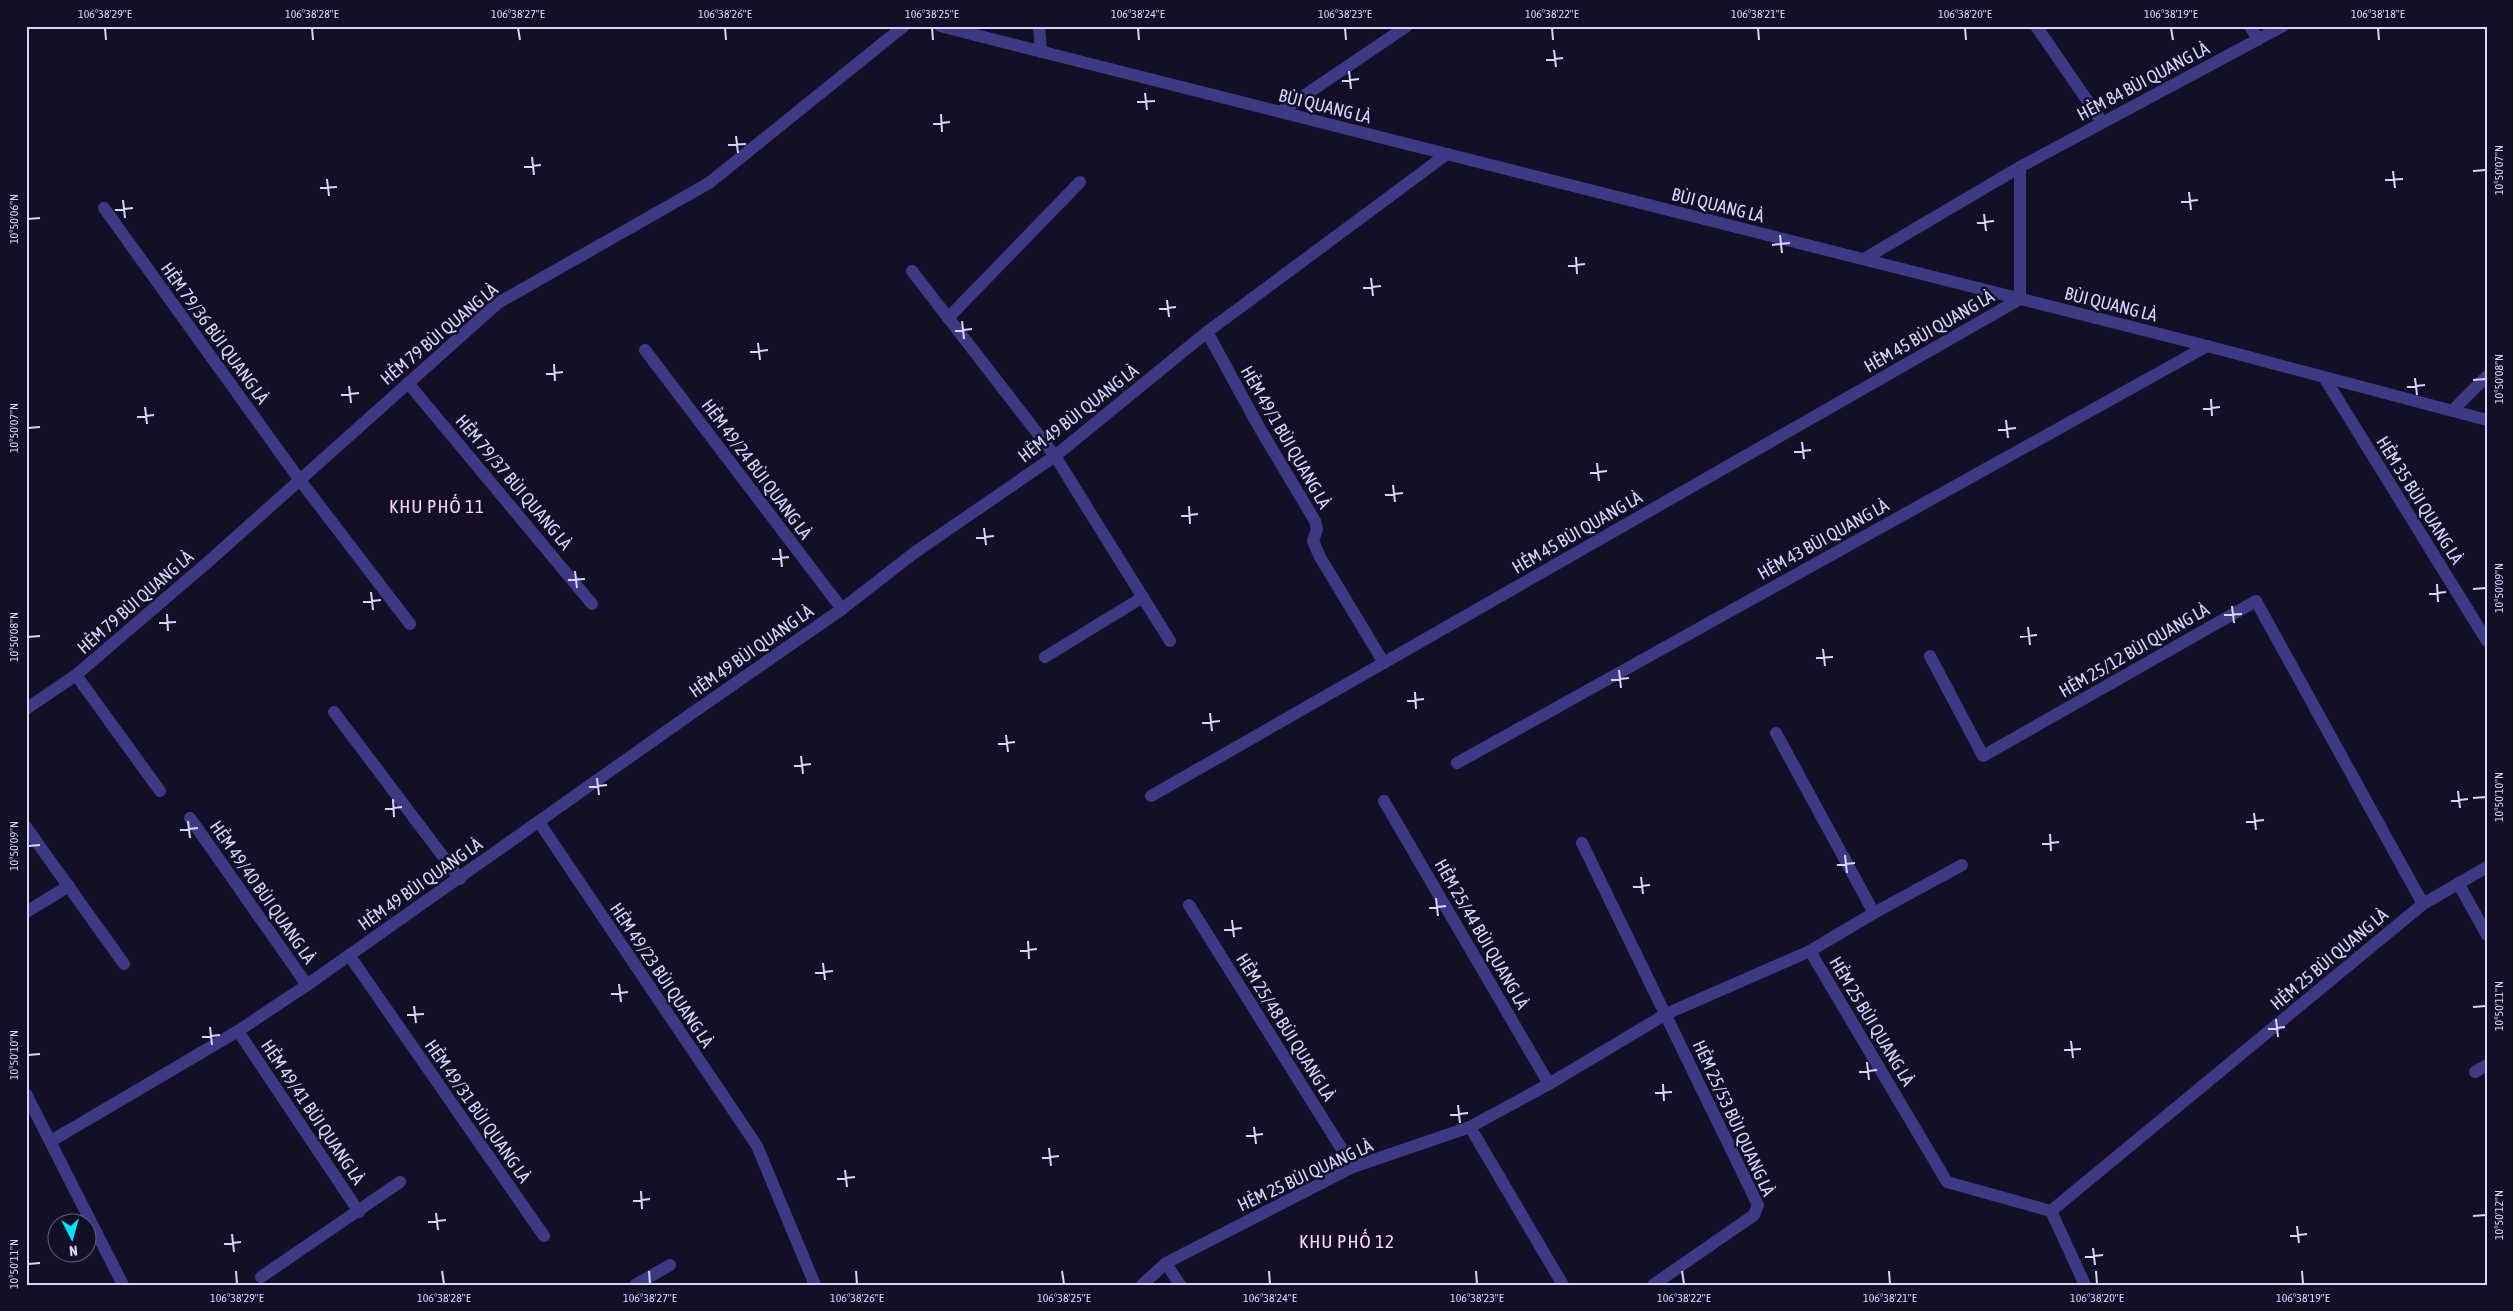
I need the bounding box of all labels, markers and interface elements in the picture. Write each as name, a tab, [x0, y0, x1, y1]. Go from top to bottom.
text: 106°38'29"E	[78, 7, 132, 21]
text: 106°38'28"E	[285, 7, 339, 21]
text: 106°38'27"E	[491, 7, 545, 21]
text: 106°38'26"E	[698, 7, 752, 21]
text: 106°38'25"E	[905, 7, 959, 21]
text: 106°38'24"E	[1111, 7, 1165, 21]
text: 106°38'23"E	[1318, 7, 1372, 21]
text: 106°38'22"E	[1525, 7, 1579, 21]
text: 106°38'21"E	[1731, 7, 1785, 21]
text: 106°38'20"E	[1938, 7, 1992, 21]
text: 106°38'19"E	[2144, 7, 2198, 21]
text: 106°38'18"E	[2351, 7, 2405, 21]
street label: HẺM 84 BÙI QUANG LÀ	[2073, 37, 2213, 125]
street label: BÙI QUANG LÀ	[1277, 84, 1374, 128]
text: 10°50'07"N	[2492, 145, 2506, 195]
street label: BÙI QUANG LÀ	[1670, 183, 1767, 227]
text: 10°50'06"N	[7, 194, 21, 244]
street label: HẺM 79/36 BÙI QUANG LÀ	[157, 258, 273, 408]
street label: HẺM 79 BÙI QUANG LÀ	[376, 279, 502, 389]
street label: BÙI QUANG LÀ	[2063, 282, 2160, 326]
street label: HẺM 45 BÙI QUANG LÀ	[1860, 285, 1998, 377]
text: 10°50'08"N	[2492, 354, 2506, 404]
street label: HẺM 49 BÙI QUANG LÀ	[1014, 359, 1142, 466]
street label: HẺM 49/1 BÙI QUANG LÀ	[1237, 362, 1335, 512]
street label: HẺM 49/24 BÙI QUANG LÀ	[698, 395, 817, 543]
text: 10°50'07"N	[7, 403, 21, 453]
street label: HẺM 79/37 BÙI QUANG LÀ	[451, 410, 577, 554]
street label: HẺM 35 BÙI QUANG LÀ	[2372, 432, 2468, 568]
street label: HẺM 45 BÙI QUANG LÀ	[1508, 486, 1646, 578]
district label: KHU PHỐ 11	[389, 494, 485, 517]
street label: HẺM 43 BÙI QUANG LÀ	[1754, 494, 1892, 584]
street label: HẺM 79 BÙI QUANG LÀ	[73, 546, 197, 658]
text: 10°50'09"N	[2492, 563, 2506, 613]
street label: HẺM 25/12 BÙI QUANG LÀ	[2055, 598, 2213, 701]
street label: HẺM 49 BÙI QUANG LÀ	[685, 600, 817, 702]
text: 10°50'08"N	[7, 612, 21, 662]
text: 10°50'10"N	[2492, 772, 2506, 822]
street label: HẺM 49/40 BÙI QUANG LÀ	[206, 817, 320, 968]
text: 10°50'09"N	[7, 821, 21, 871]
street label: HẺM 49 BÙI QUANG LÀ	[354, 833, 486, 935]
street label: HẺM 25/44 BÙI QUANG LÀ	[1431, 855, 1534, 1013]
street label: HẺM 49/23 BÙI QUANG LÀ	[606, 899, 718, 1051]
street label: HẺM 25 BÙI QUANG LÀ	[2266, 904, 2392, 1014]
street label: HẺM 25/48 BÙI QUANG LÀ	[1232, 950, 1340, 1105]
street label: HẺM 25 BÙI QUANG LÀ	[1825, 953, 1919, 1089]
text: 10°50'11"N	[2492, 981, 2506, 1031]
text: 10°50'10"N	[7, 1030, 21, 1080]
street label: HẺM 49/41 BÙI QUANG LÀ	[257, 1036, 369, 1188]
street label: HẺM 49/31 BÙI QUANG LÀ	[421, 1036, 535, 1187]
street label: HẺM 25/53 BÙI QUANG LÀ	[1689, 1037, 1779, 1199]
street label: HẺM 25 BÙI QUANG LÀ	[1234, 1134, 1376, 1215]
text: 10°50'12"N	[2492, 1190, 2506, 1240]
north arrow	[48, 1214, 98, 1264]
district label: KHU PHỐ 12	[1299, 1229, 1395, 1252]
text: 10°50'11"N	[7, 1239, 21, 1289]
text: N	[68, 1243, 78, 1259]
text: 106°38'29"E	[210, 1291, 264, 1305]
text: 106°38'28"E	[417, 1291, 471, 1305]
text: 106°38'27"E	[623, 1291, 677, 1305]
text: 106°38'26"E	[830, 1291, 884, 1305]
text: 106°38'25"E	[1037, 1291, 1091, 1305]
text: 106°38'24"E	[1243, 1291, 1297, 1305]
text: 106°38'23"E	[1450, 1291, 1504, 1305]
text: 106°38'22"E	[1657, 1291, 1711, 1305]
text: 106°38'21"E	[1863, 1291, 1917, 1305]
text: 106°38'20"E	[2070, 1291, 2124, 1305]
text: 106°38'19"E	[2276, 1291, 2330, 1305]

